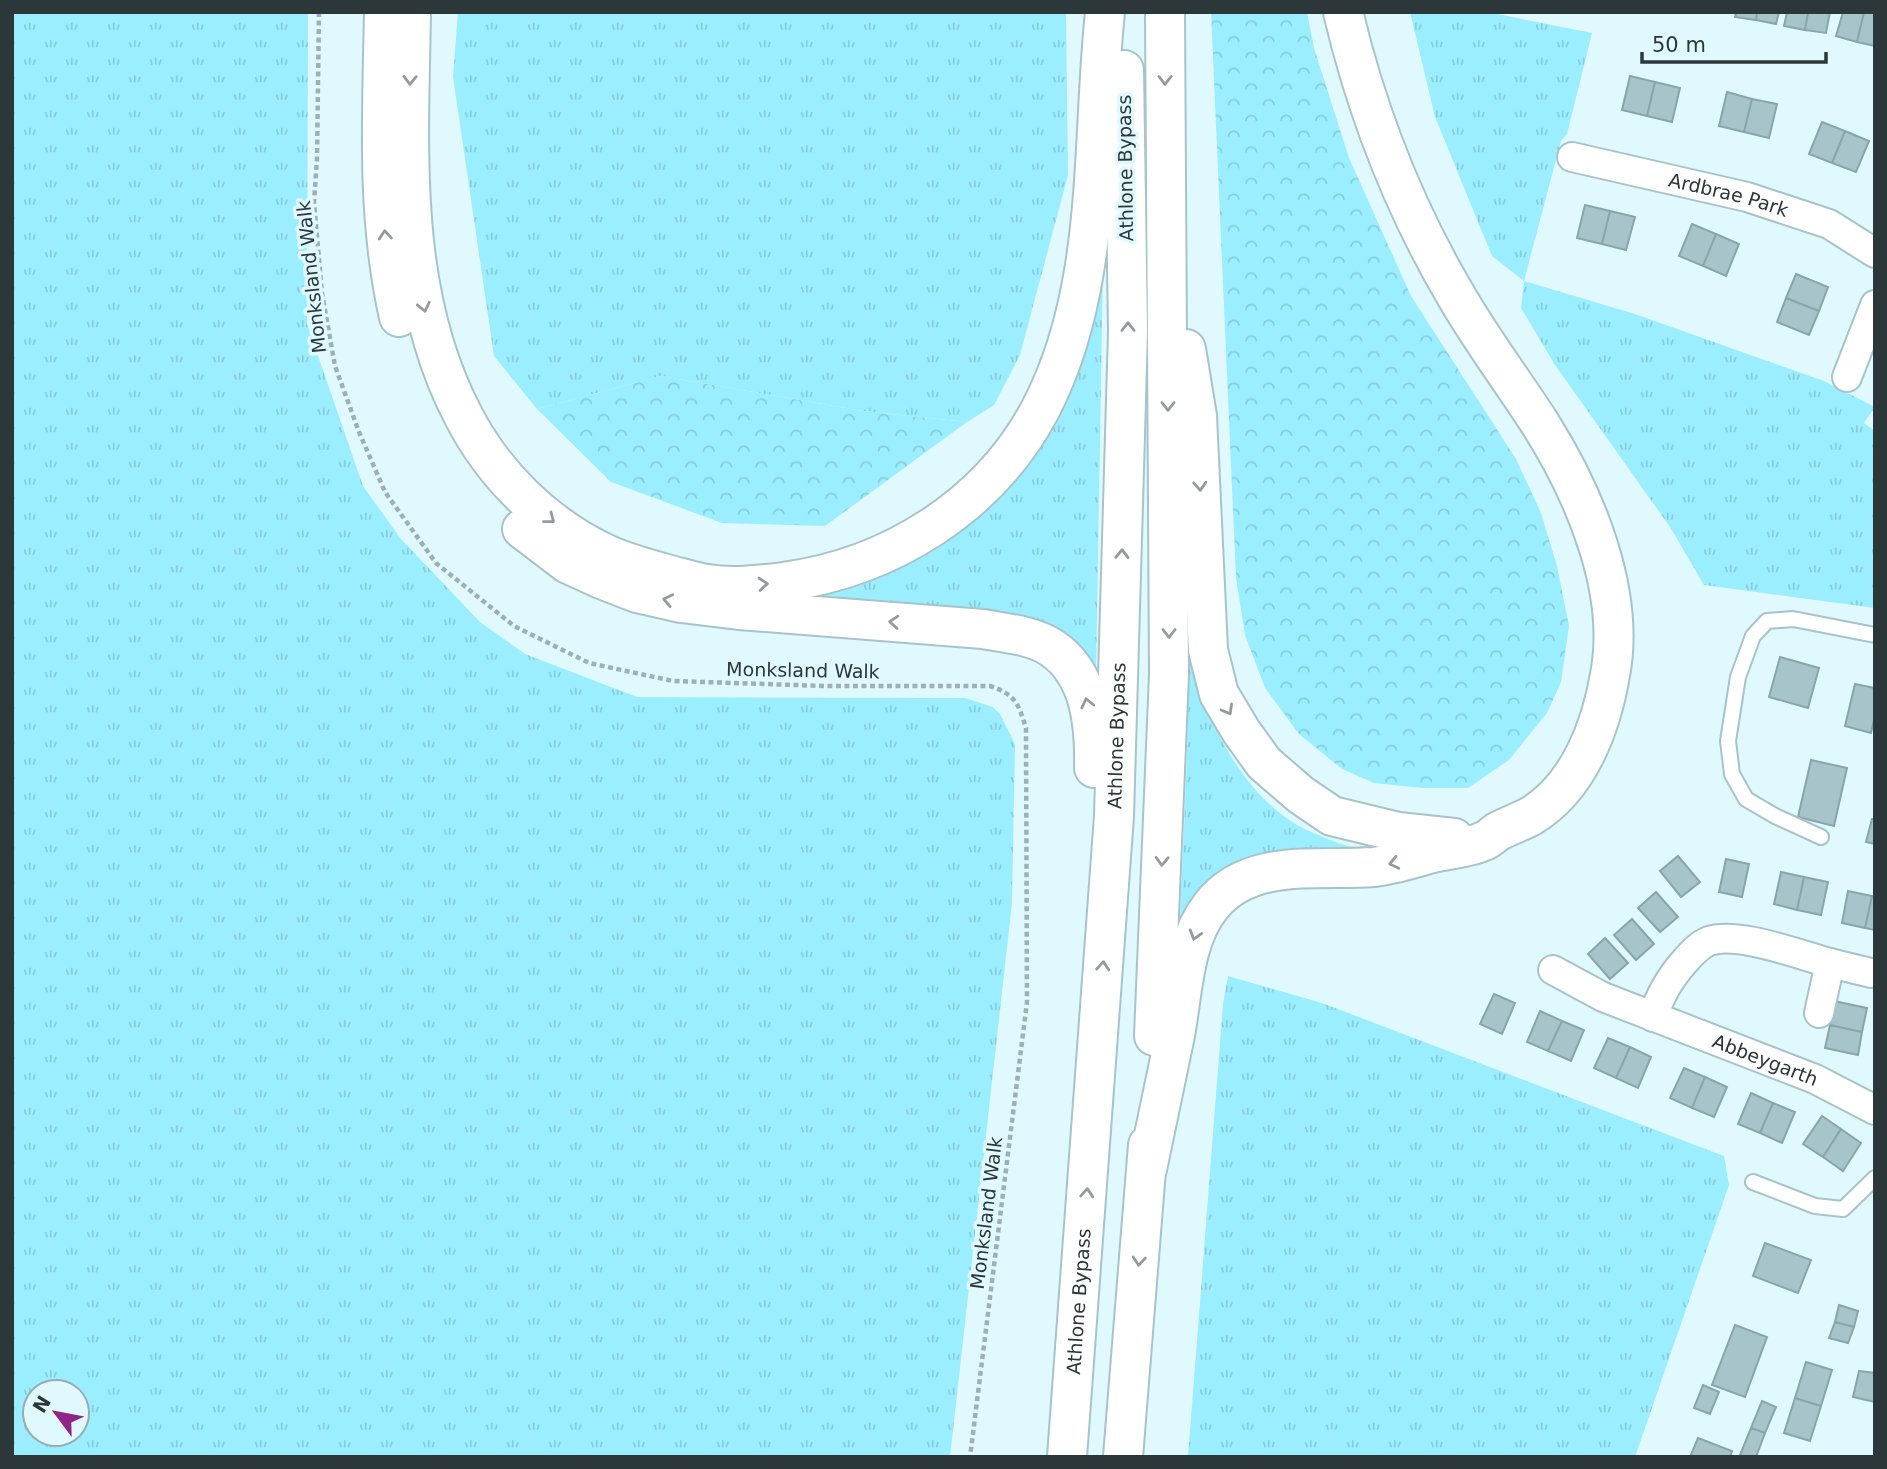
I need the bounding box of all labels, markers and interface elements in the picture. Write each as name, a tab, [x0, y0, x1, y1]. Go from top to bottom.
scale bar	[1642, 21, 1826, 65]
text: 50 m	[1652, 33, 1706, 57]
one-way arrow	[402, 76, 418, 86]
one-way arrow	[1157, 76, 1173, 86]
street label: Athlone Bypass	[1113, 95, 1137, 241]
street label: Ardbrae Park	[1667, 168, 1791, 221]
street label: Monksland Walk	[292, 200, 330, 354]
one-way arrow	[378, 229, 393, 240]
one-way arrow	[415, 301, 430, 313]
one-way arrow	[1120, 321, 1136, 332]
one-way arrow	[1160, 401, 1175, 412]
one-way arrow	[1193, 481, 1208, 492]
one-way arrow	[543, 510, 555, 523]
one-way arrow	[1115, 549, 1130, 560]
one-way arrow	[757, 577, 768, 592]
one-way arrow	[662, 594, 674, 609]
one-way arrow	[889, 615, 900, 630]
one-way arrow	[1161, 629, 1177, 639]
street label: Monksland Walk	[726, 658, 880, 682]
street label: Athlone Bypass	[1103, 662, 1129, 809]
one-way arrow	[1081, 697, 1096, 709]
one-way arrow	[1220, 702, 1233, 715]
one-way arrow	[1388, 855, 1400, 869]
one-way arrow	[1155, 856, 1170, 867]
one-way arrow	[1189, 929, 1204, 941]
one-way arrow	[1095, 961, 1110, 972]
street label: Abbeygarth	[1710, 1030, 1821, 1090]
street label: Monksland Walk	[966, 1135, 1006, 1291]
one-way arrow	[1079, 1187, 1094, 1198]
street label: Athlone Bypass	[1062, 1227, 1095, 1375]
one-way arrow	[1132, 1256, 1147, 1267]
north arrow	[21, 1378, 91, 1448]
text: N	[28, 1391, 55, 1417]

